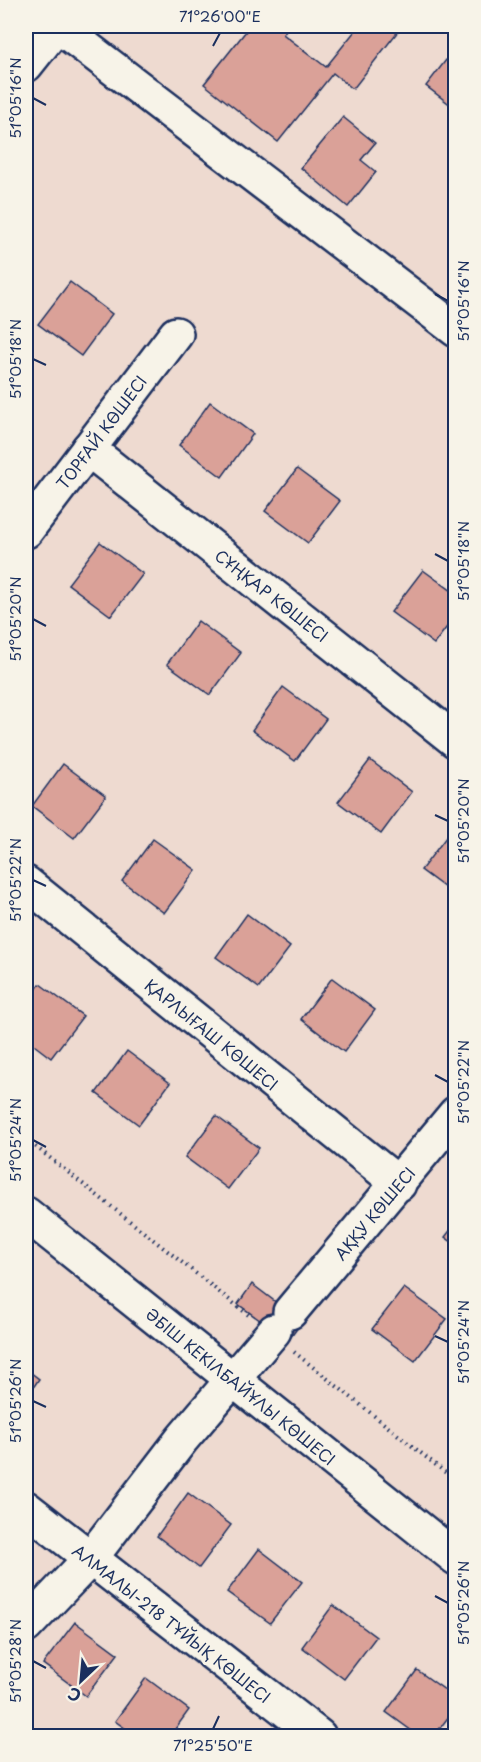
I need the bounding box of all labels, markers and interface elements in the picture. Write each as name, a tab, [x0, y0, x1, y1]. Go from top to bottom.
text: 71°26'00"E	[179, 4, 261, 27]
text: 51°05'16"N	[3, 57, 26, 139]
text: 51°05'16"N	[451, 260, 474, 342]
text: 51°05'18"N	[3, 319, 26, 399]
street label: ТОРҒАЙ КӨШЕСІ	[50, 370, 152, 494]
text: 51°05'18"N	[451, 521, 474, 601]
street label: СҰҢҚАР КӨШЕСІ	[210, 543, 334, 647]
text: 51°05'20"N	[3, 576, 26, 662]
text: 51°05'20"N	[451, 778, 474, 864]
text: 51°05'22"N	[3, 838, 26, 922]
street label: ҚАРЛЫҒАШ КӨШЕСІ	[140, 973, 284, 1095]
text: 51°05'22"N	[451, 1040, 474, 1124]
text: 51°05'24"N	[3, 1098, 26, 1182]
street label: АҚҚУ КӨШЕСІ	[328, 1161, 420, 1265]
text: 51°05'24"N	[451, 1300, 474, 1384]
street label: ӘБІШ КЕКІЛБАЙҰЛЫ КӨШЕСІ	[141, 1302, 341, 1470]
text: 51°05'26"N	[3, 1359, 26, 1443]
street label: АЛМАЛЫ-218 ТҰЙЫҚ КӨШЕСІ	[68, 1539, 276, 1707]
text: 51°05'26"N	[451, 1561, 474, 1645]
text: 51°05'28"N	[3, 1619, 26, 1703]
north arrow	[51, 1651, 111, 1711]
text: 71°25'50"E	[173, 1733, 253, 1756]

